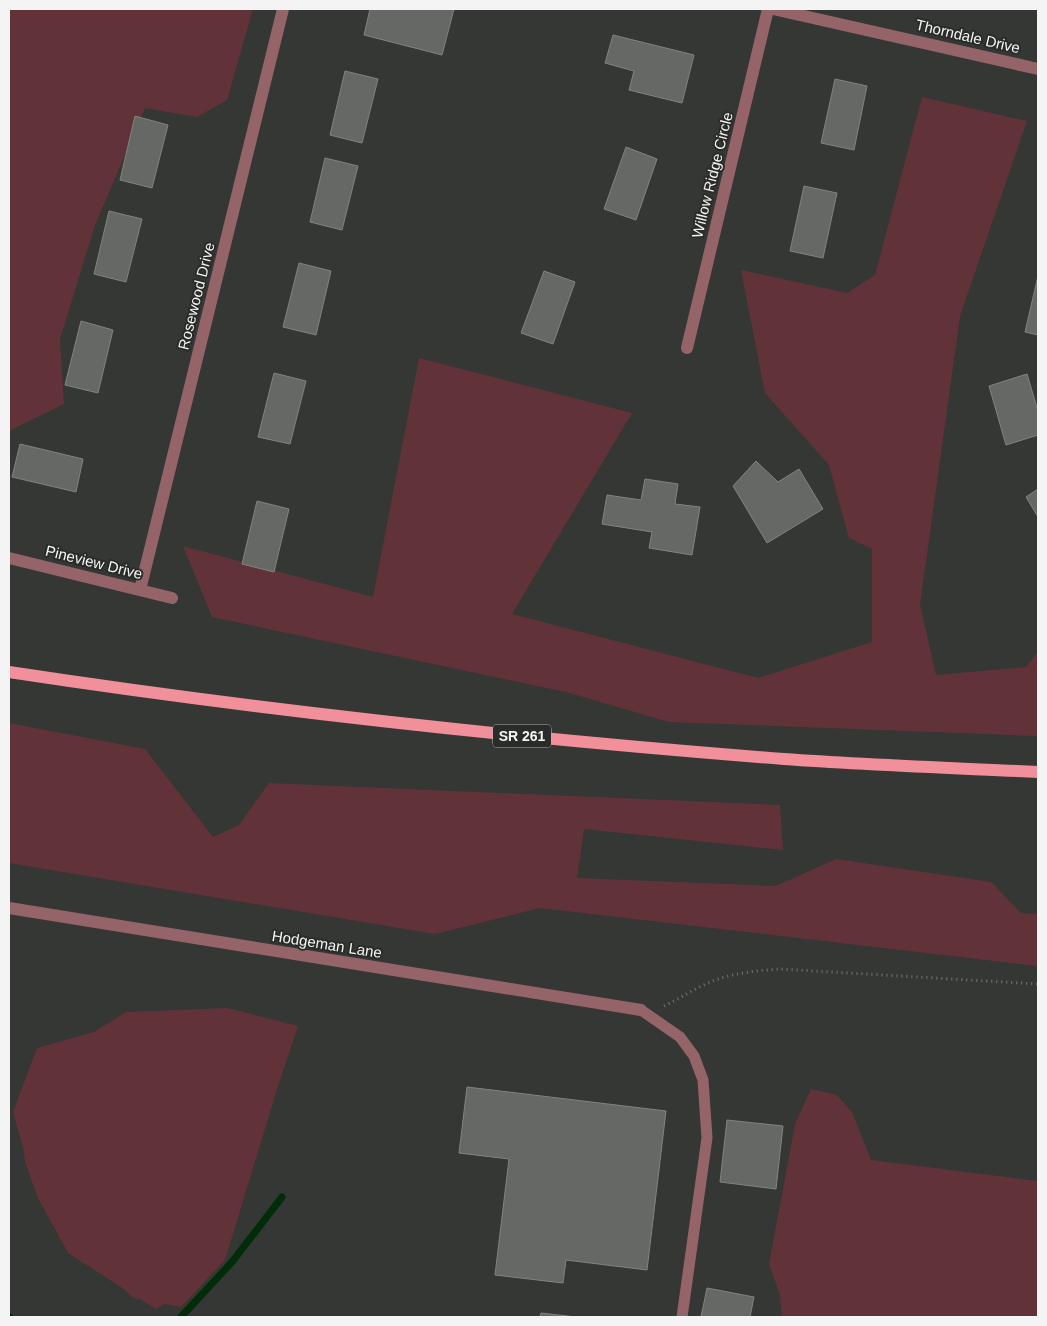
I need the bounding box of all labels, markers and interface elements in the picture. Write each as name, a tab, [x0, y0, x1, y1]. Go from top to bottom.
street label: Thorndale Drive	[914, 16, 1022, 56]
street label: Willow Ridge Circle	[688, 110, 736, 240]
street label: Rosewood Drive	[174, 241, 218, 351]
street label: Pineview Drive	[44, 542, 144, 582]
road number: SR 261	[493, 724, 551, 748]
street label: Hodgeman Lane	[271, 927, 383, 961]

